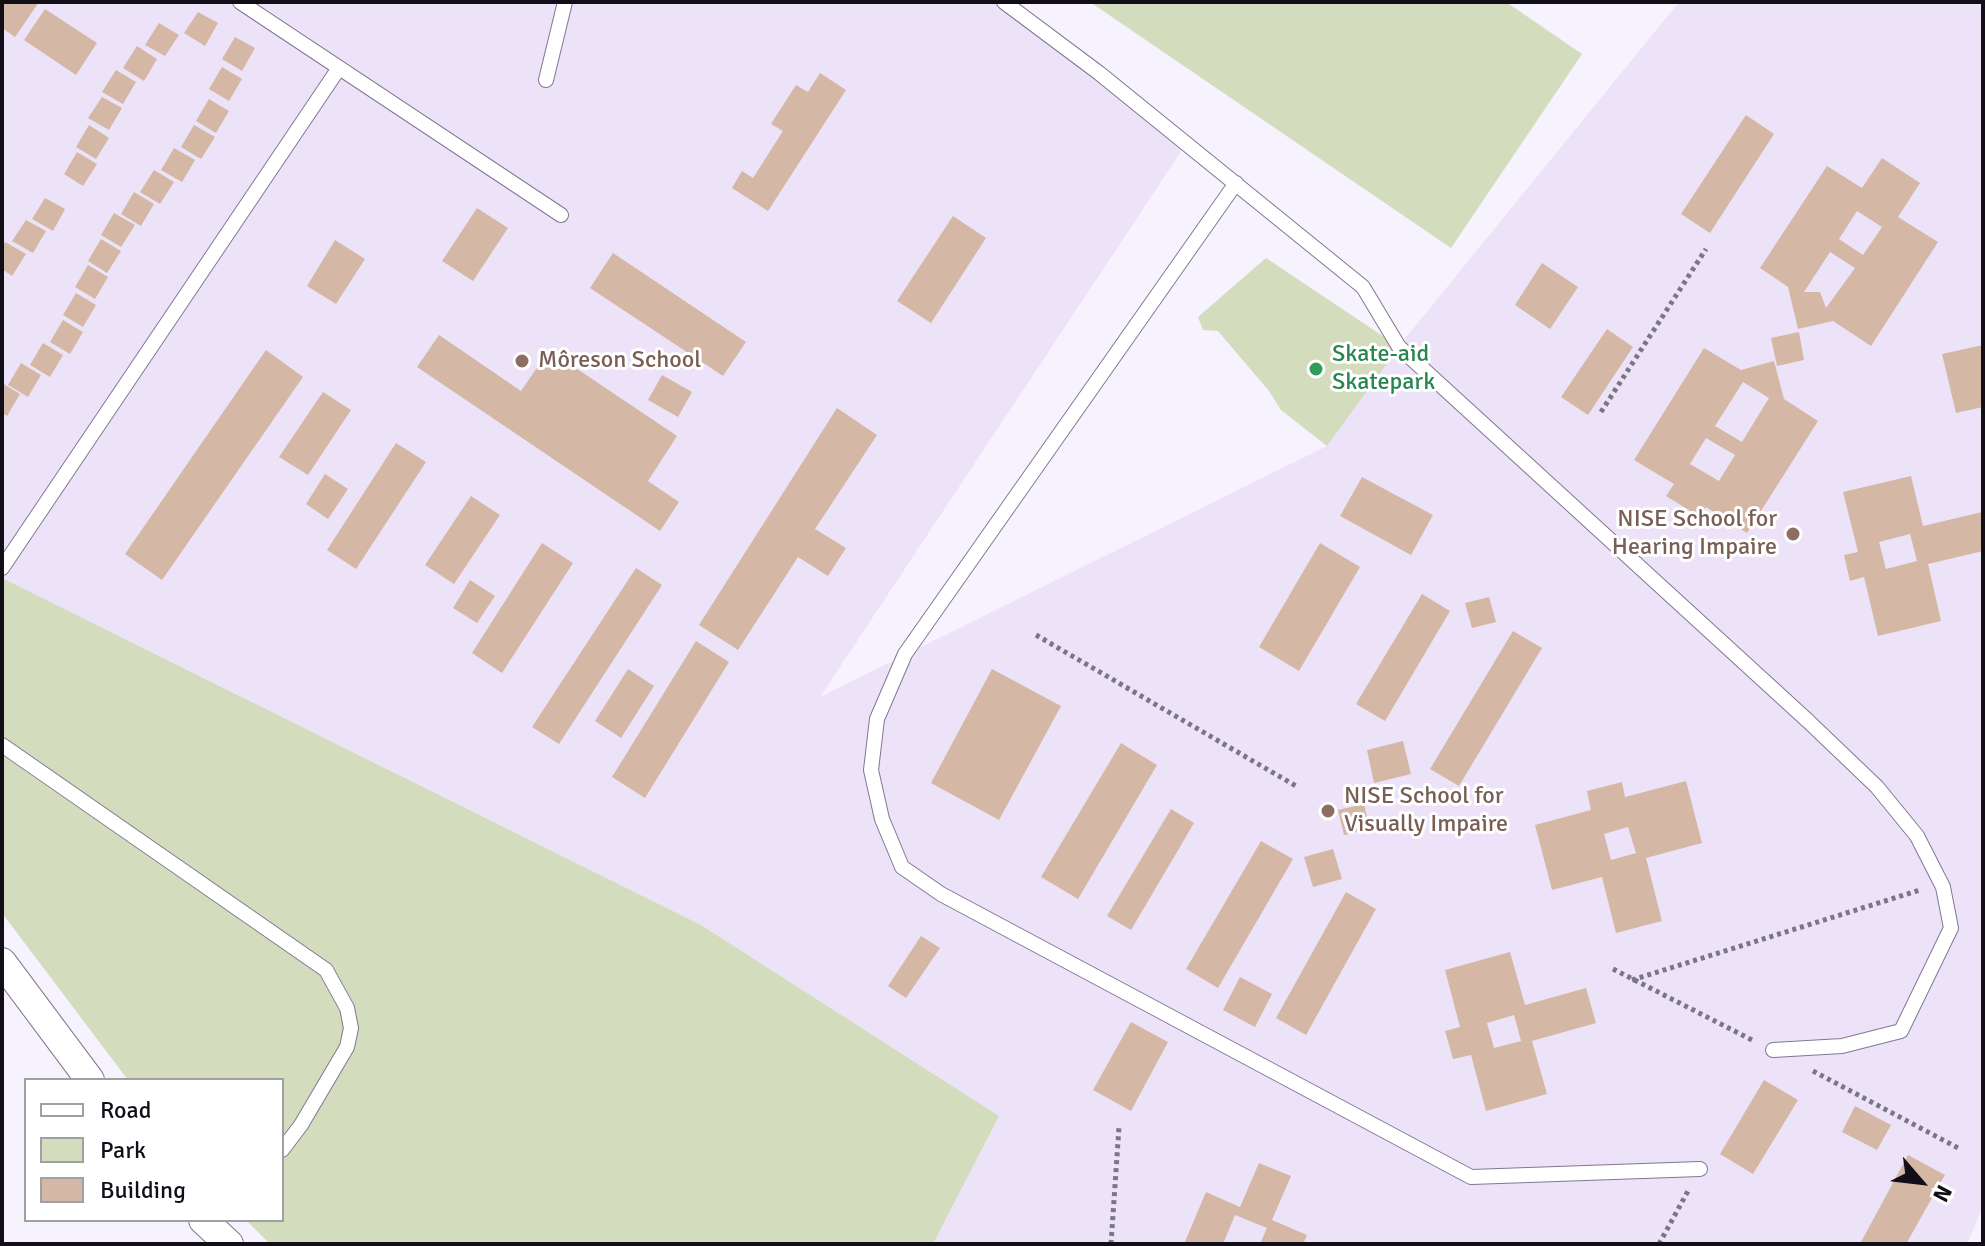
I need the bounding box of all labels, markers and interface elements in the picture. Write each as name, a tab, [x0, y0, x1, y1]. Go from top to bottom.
place label: Skate-aid Skatepark	[1332, 341, 1435, 397]
place label: Môreson School	[538, 347, 701, 375]
marker: Môreson School	[513, 352, 531, 370]
marker: Skate-aid Skatepark	[1307, 360, 1325, 378]
place label: NISE School for Hearing Impaire	[1612, 506, 1777, 562]
marker: NISE School for Hearing Impaire	[1784, 525, 1802, 543]
place label: NISE School for Visually Impaire	[1344, 783, 1508, 839]
marker: NISE School for Visually Impaire	[1319, 802, 1337, 820]
legend	[24, 1078, 284, 1222]
text: Road	[100, 1095, 151, 1125]
text: Park	[100, 1135, 146, 1165]
north arrow	[1881, 1142, 1961, 1222]
text: Building	[100, 1175, 186, 1205]
text: N	[1927, 1180, 1958, 1207]

